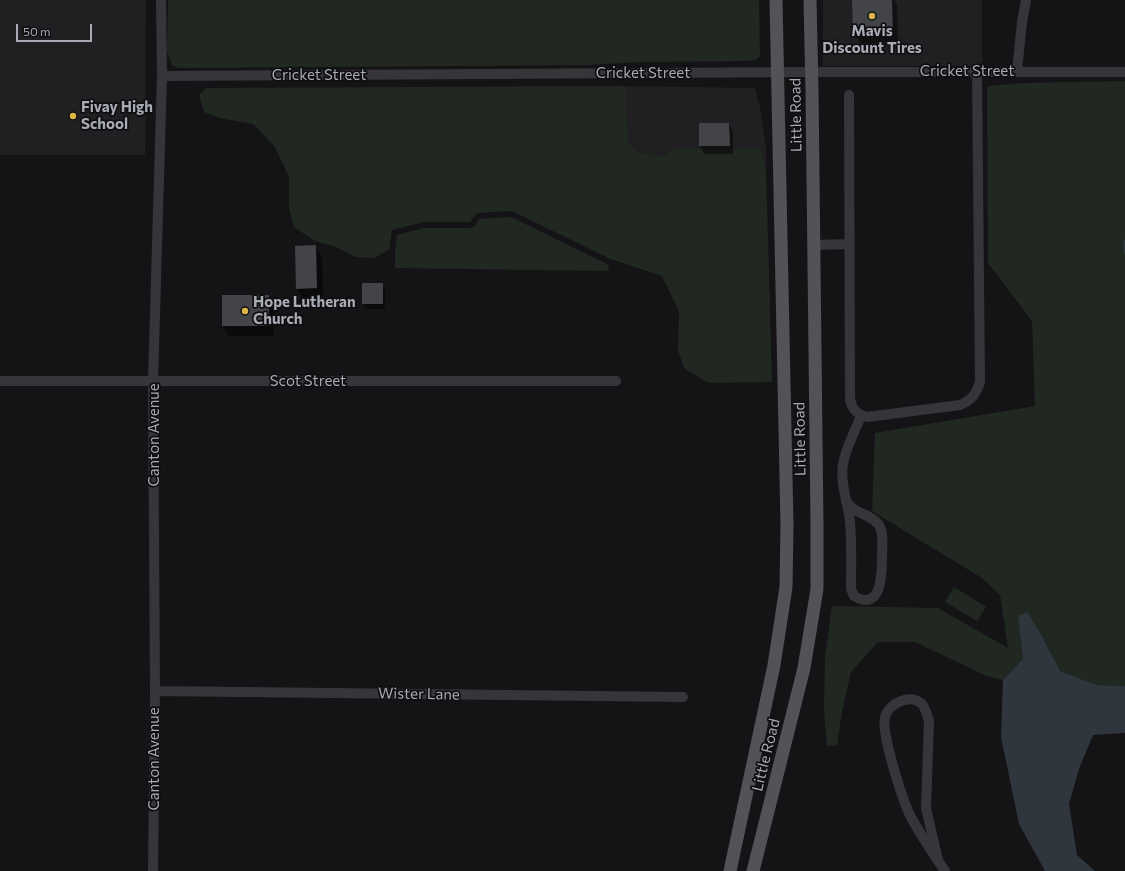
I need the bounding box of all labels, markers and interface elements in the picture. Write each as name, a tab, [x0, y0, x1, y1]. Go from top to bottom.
marker: Mavis Discount Tires	[867, 11, 877, 21]
scale bar	[18, 16, 94, 42]
place label: Mavis Discount Tires	[822, 22, 922, 57]
text: 50 m	[23, 24, 51, 38]
street label: Cricket Street	[920, 62, 1014, 80]
street label: Cricket Street	[596, 64, 690, 82]
street label: Cricket Street	[272, 66, 366, 84]
street label: Little Road	[786, 78, 806, 152]
place label: Fivay High School	[81, 98, 153, 133]
marker: Fivay High School	[68, 111, 78, 121]
place label: Hope Lutheran Church	[253, 293, 356, 328]
marker: Hope Lutheran Church	[240, 306, 250, 316]
street label: Scot Street	[270, 372, 346, 390]
street label: Canton Avenue	[145, 383, 163, 487]
street label: Little Road	[790, 402, 810, 476]
street label: Wister Lane	[378, 684, 460, 704]
street label: Canton Avenue	[145, 707, 163, 811]
street label: Little Road	[748, 717, 784, 793]

